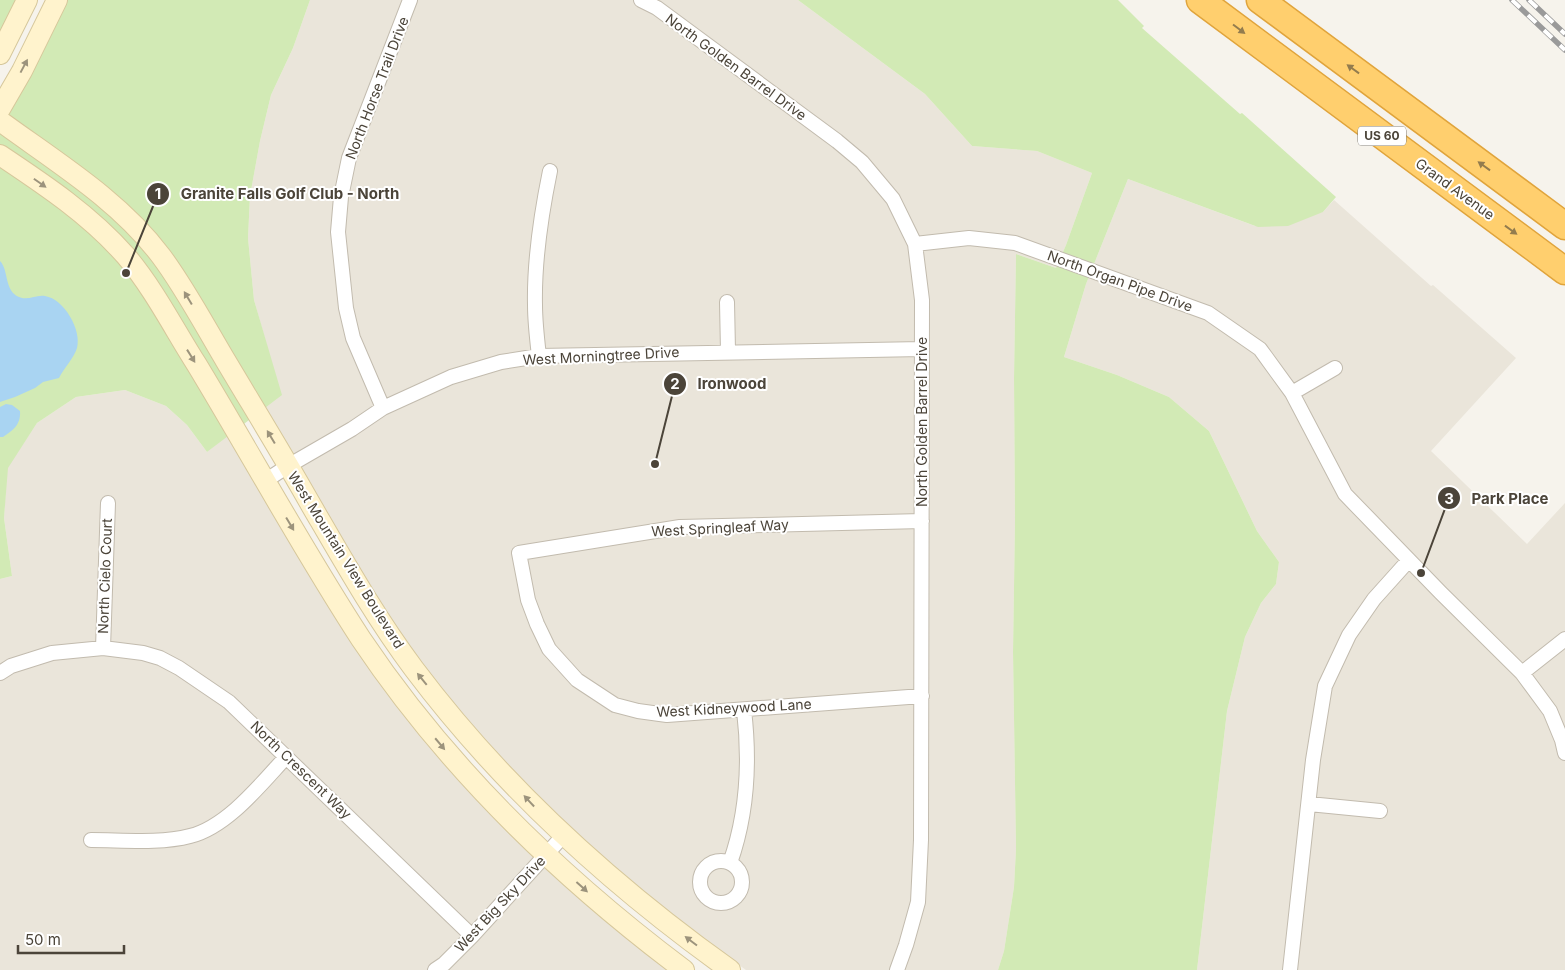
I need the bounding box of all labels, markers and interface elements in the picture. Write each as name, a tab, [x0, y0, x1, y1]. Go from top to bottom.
street label: North Golden Barrel Drive	[662, 10, 810, 123]
street label: North Horse Trail Drive	[341, 14, 412, 162]
one-way arrow	[1232, 24, 1246, 34]
one-way arrow	[20, 59, 28, 74]
one-way arrow	[1346, 64, 1360, 74]
road number: US 60	[1358, 126, 1406, 146]
street label: Grand Avenue	[1412, 154, 1498, 223]
one-way arrow	[1477, 161, 1491, 171]
one-way arrow	[33, 177, 46, 188]
callout: Granite Falls Golf Club - North	[145, 179, 409, 209]
text: 1	[155, 184, 161, 203]
text: Granite Falls Golf Club - North	[181, 184, 399, 203]
one-way arrow	[1504, 225, 1518, 235]
street label: North Organ Pipe Drive	[1045, 246, 1195, 315]
one-way arrow	[183, 291, 192, 304]
street label: North Golden Barrel Drive	[913, 337, 930, 507]
street label: West Morningtree Drive	[522, 343, 680, 368]
one-way arrow	[186, 349, 196, 362]
callout: Ironwood	[662, 369, 776, 399]
text: 2	[670, 374, 680, 393]
text: Ironwood	[698, 374, 766, 393]
one-way arrow	[266, 431, 275, 444]
street label: West Mountain View Boulevard	[285, 468, 408, 651]
callout: Park Place	[1437, 483, 1559, 513]
text: 3	[1444, 489, 1454, 508]
text: Park Place	[1471, 489, 1549, 508]
street label: West Springleaf Way	[651, 515, 789, 540]
street label: North Cielo Court	[94, 517, 115, 634]
one-way arrow	[285, 517, 294, 530]
one-way arrow	[416, 673, 427, 686]
street label: West Kidneywood Lane	[656, 695, 812, 720]
street label: North Crescent Way	[247, 717, 355, 822]
one-way arrow	[435, 737, 446, 750]
one-way arrow	[523, 796, 535, 808]
street label: West Big Sky Drive	[451, 852, 549, 955]
one-way arrow	[576, 881, 588, 893]
scale bar	[18, 922, 124, 954]
text: 50 m	[25, 930, 61, 949]
one-way arrow	[684, 936, 698, 946]

